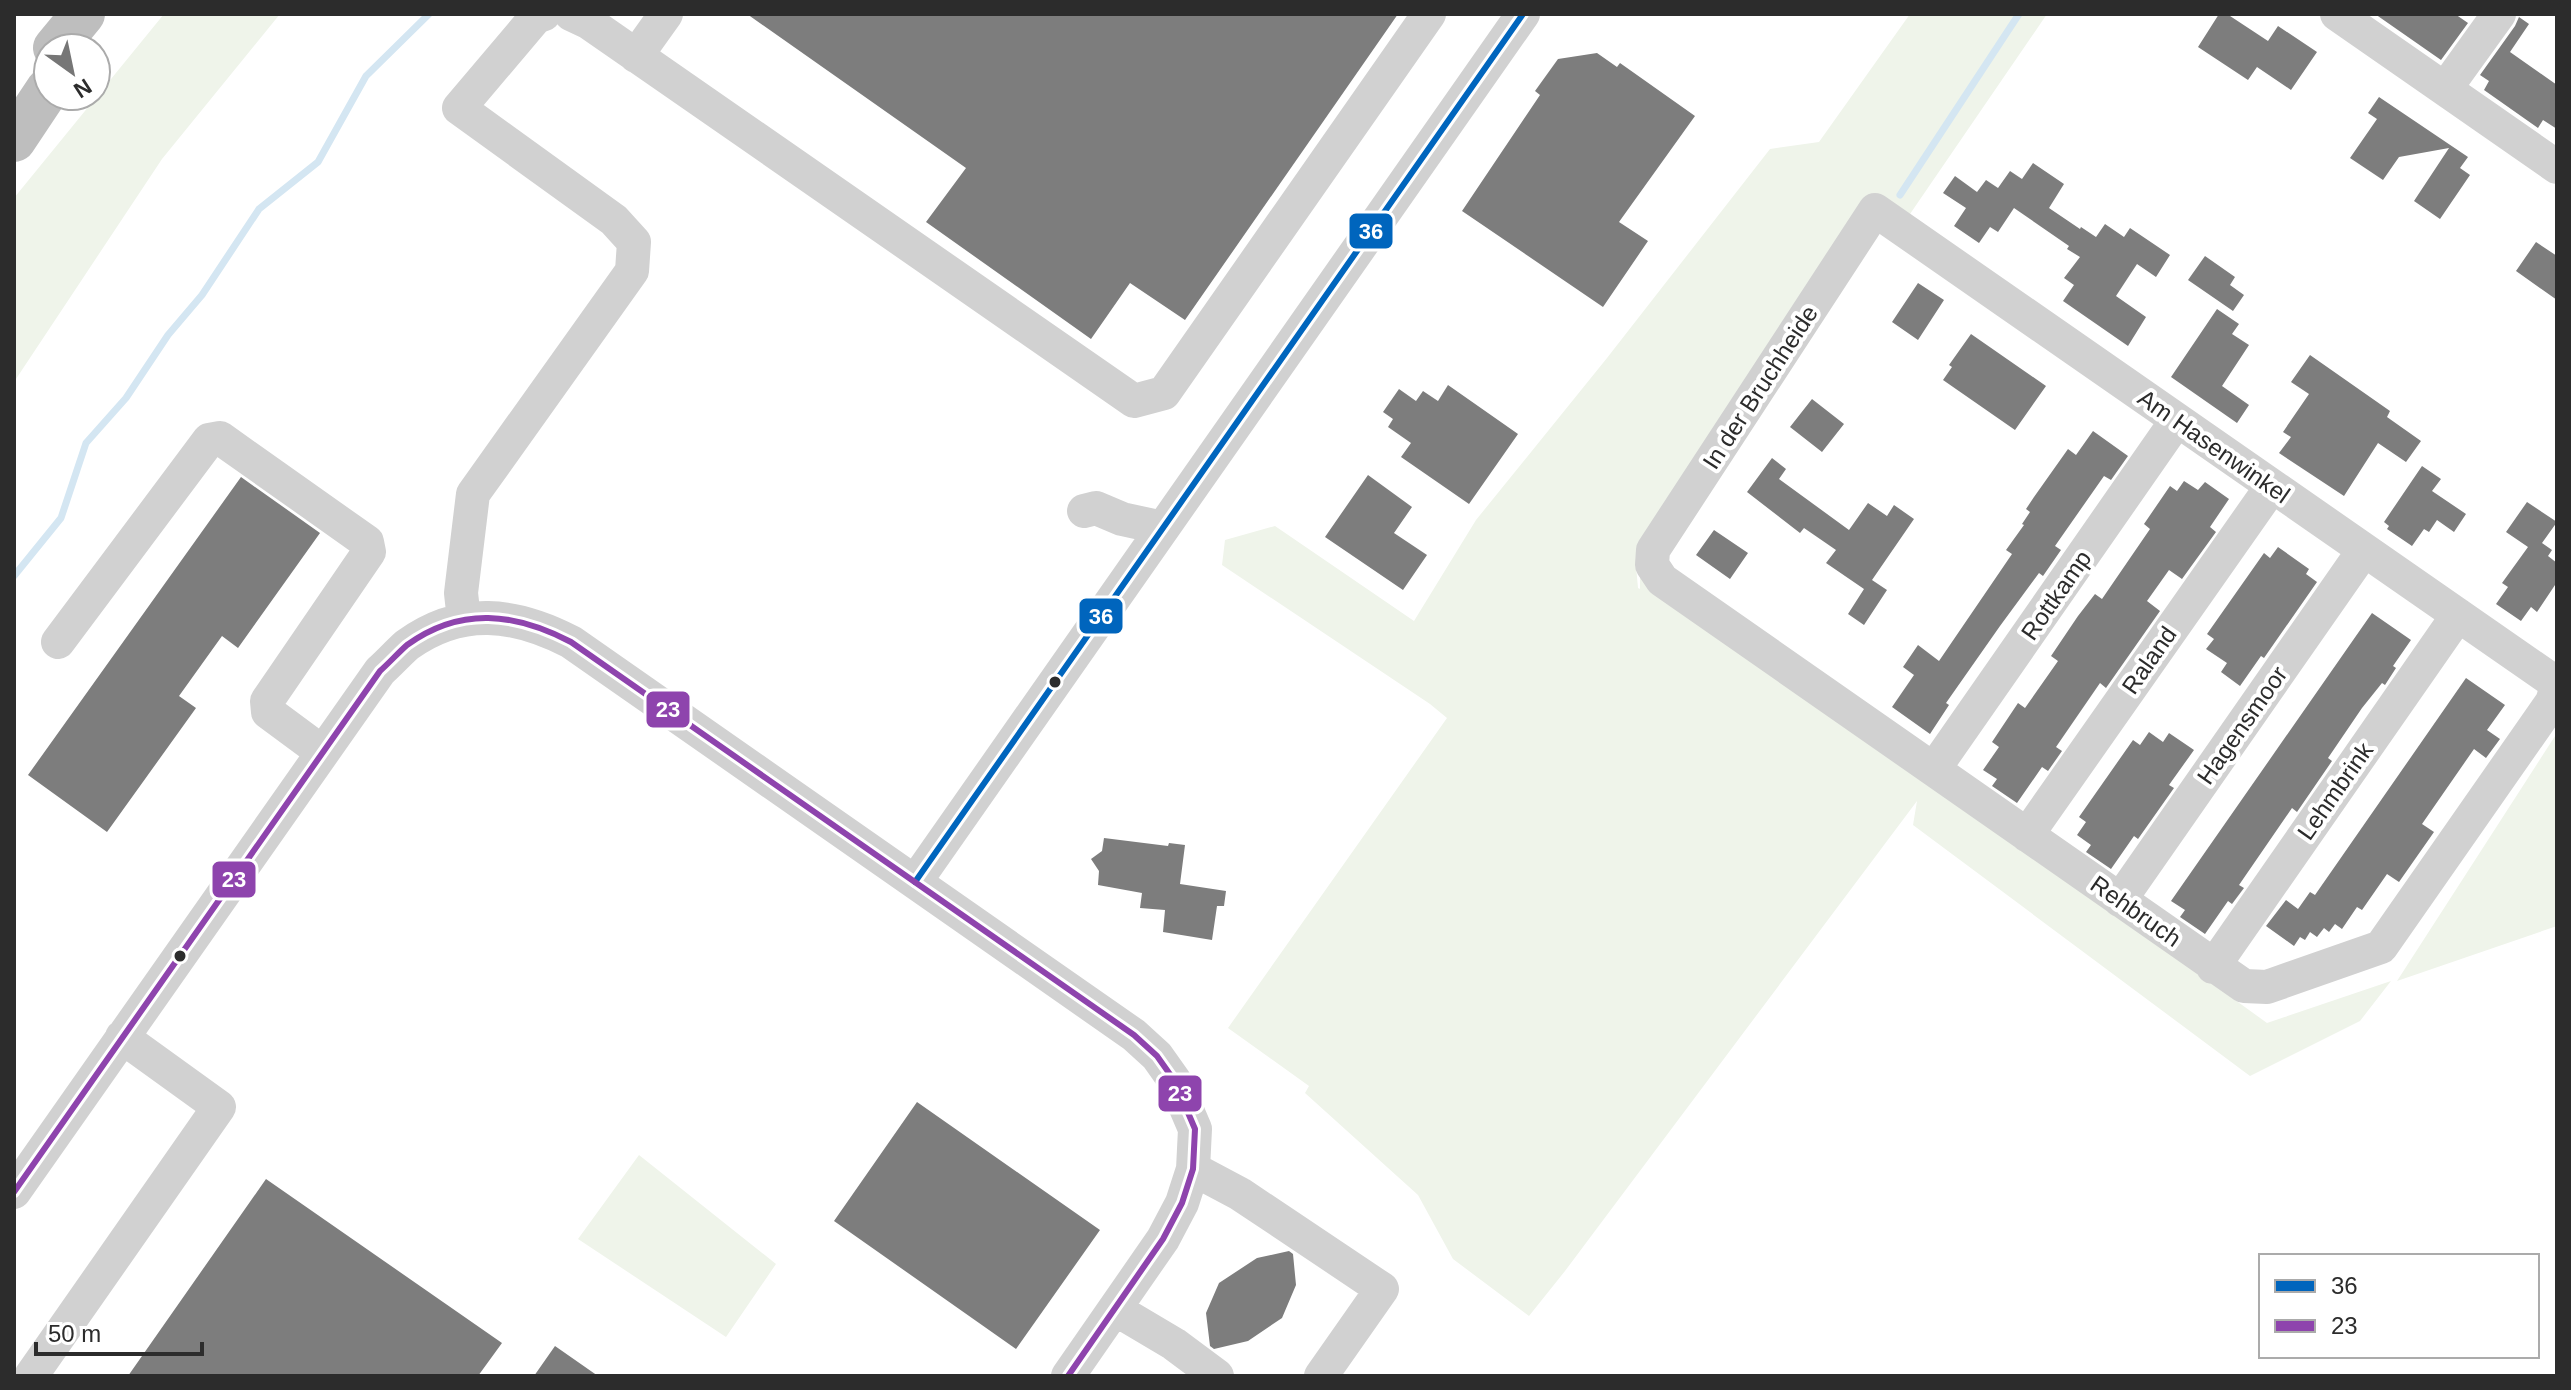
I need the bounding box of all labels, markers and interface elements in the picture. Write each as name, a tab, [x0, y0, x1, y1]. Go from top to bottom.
north arrow	[32, 32, 112, 112]
text: N	[69, 74, 96, 103]
line badge: 36	[1348, 212, 1394, 250]
text: 36	[1359, 219, 1383, 244]
street label: In der Bruchheide	[1697, 300, 1823, 474]
street label: Am Hasenwinkel	[2133, 384, 2295, 508]
street label: Rottkamp	[2015, 545, 2097, 645]
line badge: 36	[1078, 597, 1124, 635]
text: 36	[1089, 604, 1113, 629]
street label: Raland	[2116, 621, 2182, 699]
street label: Hagensmoor	[2192, 661, 2292, 789]
unlabelled marker	[1047, 674, 1063, 690]
line badge: 23	[645, 690, 691, 729]
text: 23	[656, 697, 680, 722]
street label: Lehmbrink	[2292, 737, 2379, 845]
line badge: 23	[211, 860, 257, 899]
text: 23	[222, 867, 246, 892]
street label: Rehbruch	[2086, 870, 2186, 952]
unlabelled marker	[172, 948, 188, 964]
line badge: 23	[1157, 1074, 1203, 1113]
text: 23	[1168, 1081, 1192, 1106]
legend	[2259, 1254, 2539, 1358]
text: 36	[2331, 1272, 2358, 1299]
scale bar	[36, 1306, 202, 1356]
text: 23	[2331, 1312, 2358, 1339]
text: 50 m	[48, 1320, 101, 1347]

